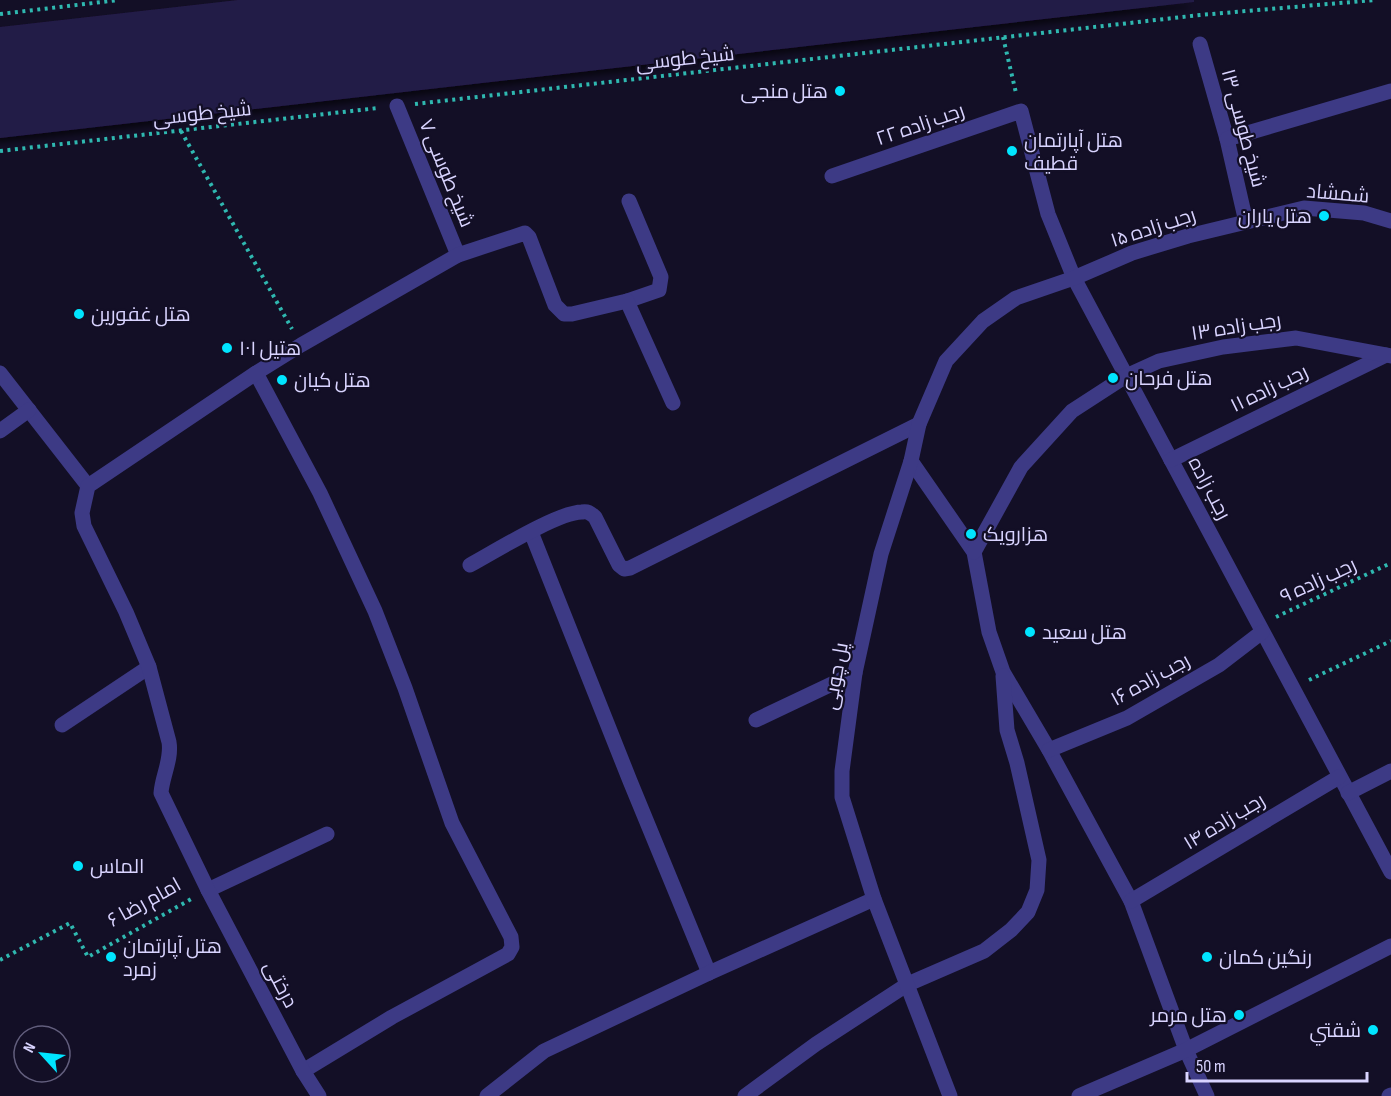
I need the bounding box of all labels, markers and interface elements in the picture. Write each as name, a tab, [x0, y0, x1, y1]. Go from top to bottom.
street label: شیخ طوسی	[635, 42, 736, 77]
street label: شیخ طوسی ۱۳	[1215, 66, 1270, 190]
place label: هتل منجی	[741, 80, 828, 104]
marker: هتل منجی	[833, 84, 847, 98]
street label: شیخ طوسی	[152, 97, 253, 132]
street label: رجب زاده ۲۲	[873, 99, 968, 151]
street label: شیخ طوسی ۷	[413, 116, 479, 231]
place label: هتل آپارتمان قطیف	[1024, 129, 1123, 176]
marker: هتل آپارتمان قطیف	[1005, 144, 1019, 158]
street label: شمشاد	[1306, 179, 1370, 209]
street label: رجب زاده ۱۵	[1108, 203, 1199, 253]
place label: هتل یاران	[1238, 205, 1312, 229]
marker: هتل یاران	[1317, 209, 1331, 223]
place label: هتل غفورین	[91, 303, 191, 327]
marker: هتل غفورین	[72, 307, 86, 321]
street label: رجب زاده ۱۳	[1189, 308, 1283, 346]
place label: هتیل ۱۰۱	[239, 337, 301, 361]
marker: هتیل ۱۰۱	[220, 341, 234, 355]
street label: رجب زاده ۱۱	[1227, 360, 1312, 418]
place label: هتل فرحان	[1125, 367, 1212, 391]
place label: هتل کیان	[294, 369, 371, 393]
marker: هتل فرحان	[1106, 371, 1120, 385]
marker: هتل کیان	[275, 373, 289, 387]
street label: رجب زاده	[1183, 453, 1236, 524]
place label: هزارویک	[983, 523, 1048, 547]
marker: هزارویک	[964, 527, 978, 541]
street label: رجب زاده ۹	[1276, 553, 1360, 609]
place label: هتل سعید	[1042, 621, 1127, 645]
marker: هتل سعید	[1023, 625, 1037, 639]
street label: پل چوبی	[818, 640, 854, 712]
street label: رجب زاده ۱۶	[1107, 648, 1194, 711]
street label: رجب زاده ۱۴	[1180, 788, 1269, 855]
place label: الماس	[90, 855, 145, 879]
marker: الماس	[71, 859, 85, 873]
street label: امام رضا ۶	[104, 873, 186, 934]
place label: هتل آپارتمان زمرد	[123, 935, 222, 982]
place label: رنگین کمان	[1219, 946, 1312, 970]
marker: هتل آپارتمان زمرد	[104, 950, 118, 964]
marker: رنگین کمان	[1200, 950, 1214, 964]
street label: درختی	[258, 957, 302, 1012]
place label: هتل مرمر	[1149, 1004, 1227, 1028]
marker: هتل مرمر	[1232, 1008, 1246, 1022]
place label: شقتي	[1309, 1019, 1361, 1046]
marker: شقتي	[1366, 1023, 1380, 1037]
north arrow	[12, 1024, 72, 1084]
text: N	[20, 1040, 40, 1056]
scale bar	[1187, 1045, 1367, 1083]
text: 50 m	[1196, 1056, 1226, 1077]

